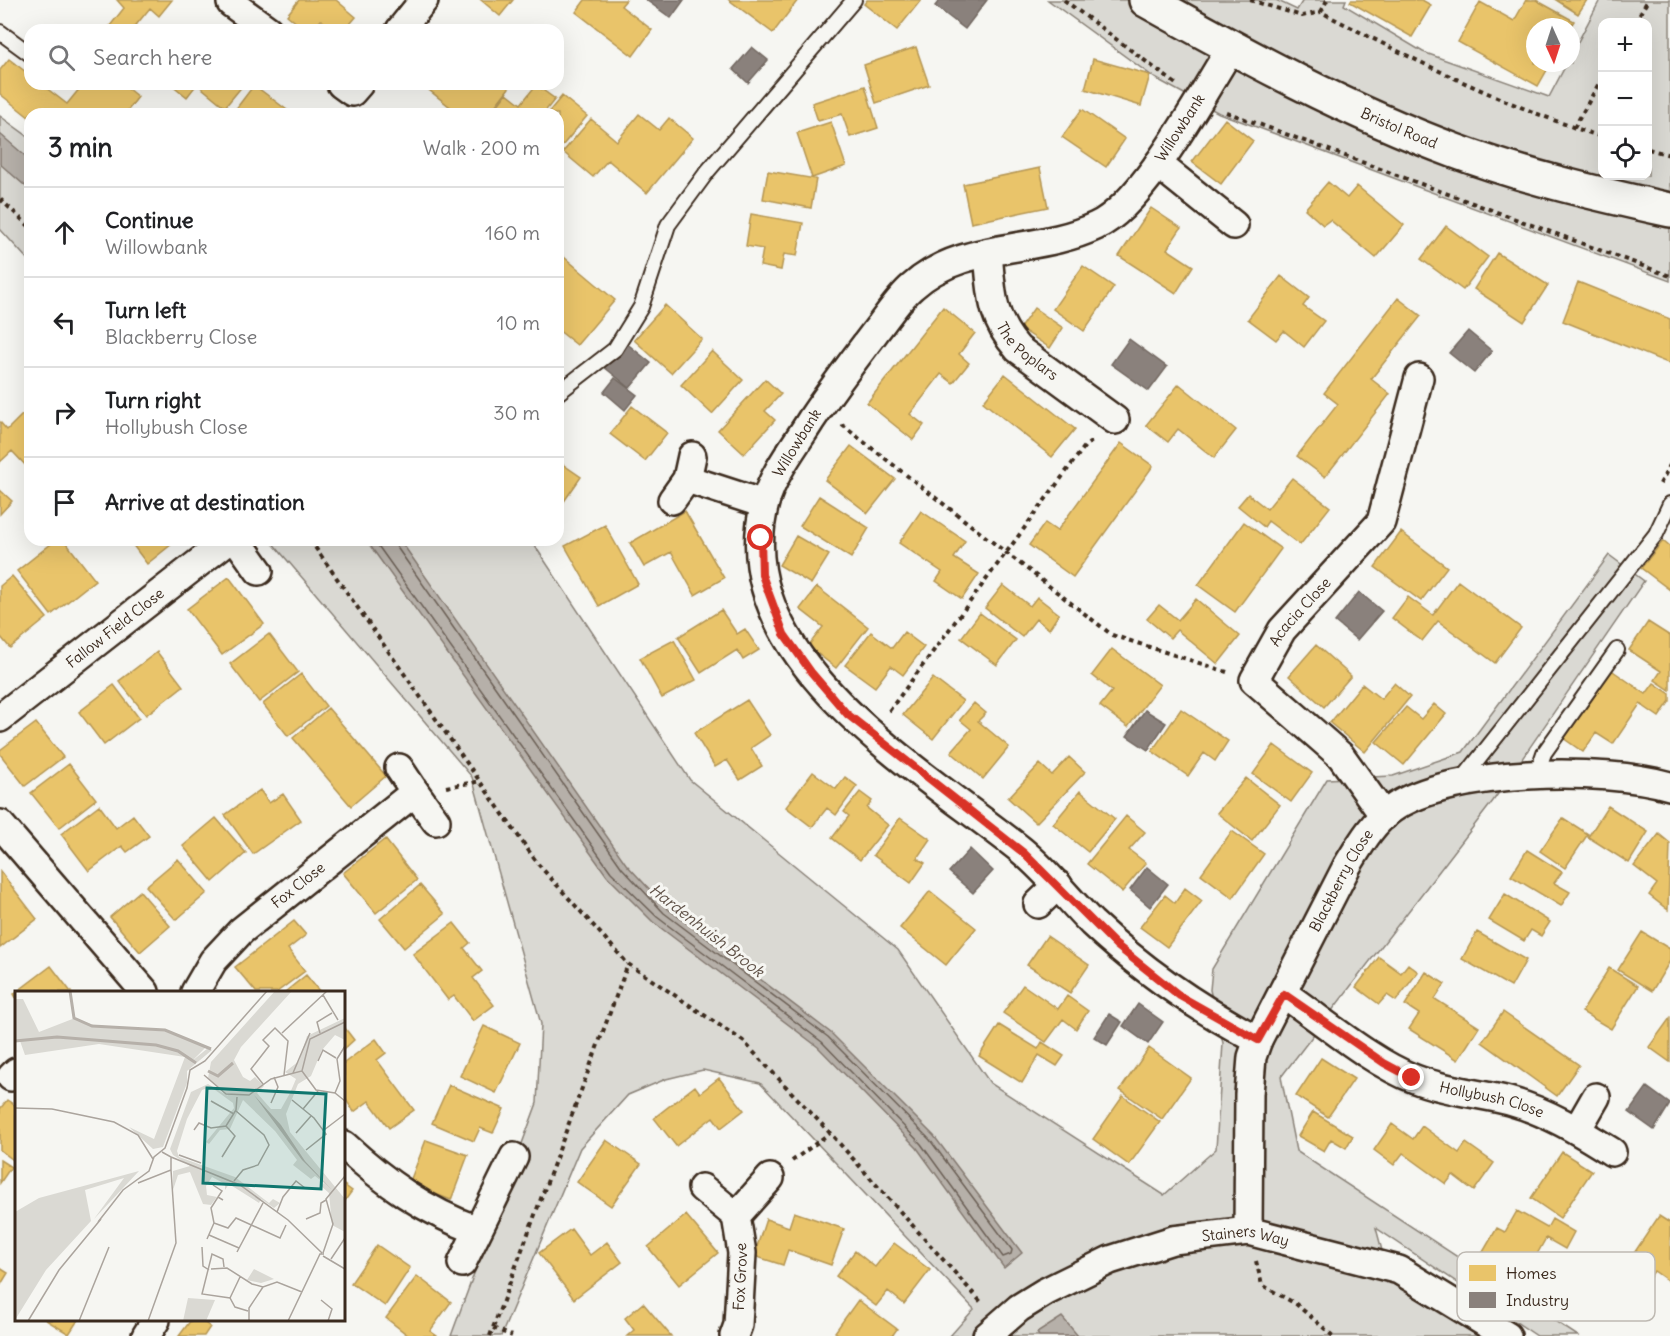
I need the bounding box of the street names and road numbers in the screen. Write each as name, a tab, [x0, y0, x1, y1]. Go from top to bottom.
street label: Willowbank	[1151, 90, 1209, 165]
street label: Bristol Road	[1358, 103, 1441, 153]
street label: The Poplars	[993, 318, 1062, 384]
street label: Willowbank	[768, 405, 825, 480]
street label: Acacia Close	[1265, 573, 1335, 650]
street label: Fallow Field Close	[62, 584, 168, 672]
street label: Blackberry Close	[1305, 825, 1377, 935]
street label: Fox Close	[267, 858, 329, 912]
street label: Hollybush Close	[1438, 1077, 1547, 1122]
street label: Stainers Way	[1201, 1221, 1291, 1250]
street label: Fox Grove	[729, 1242, 751, 1311]

